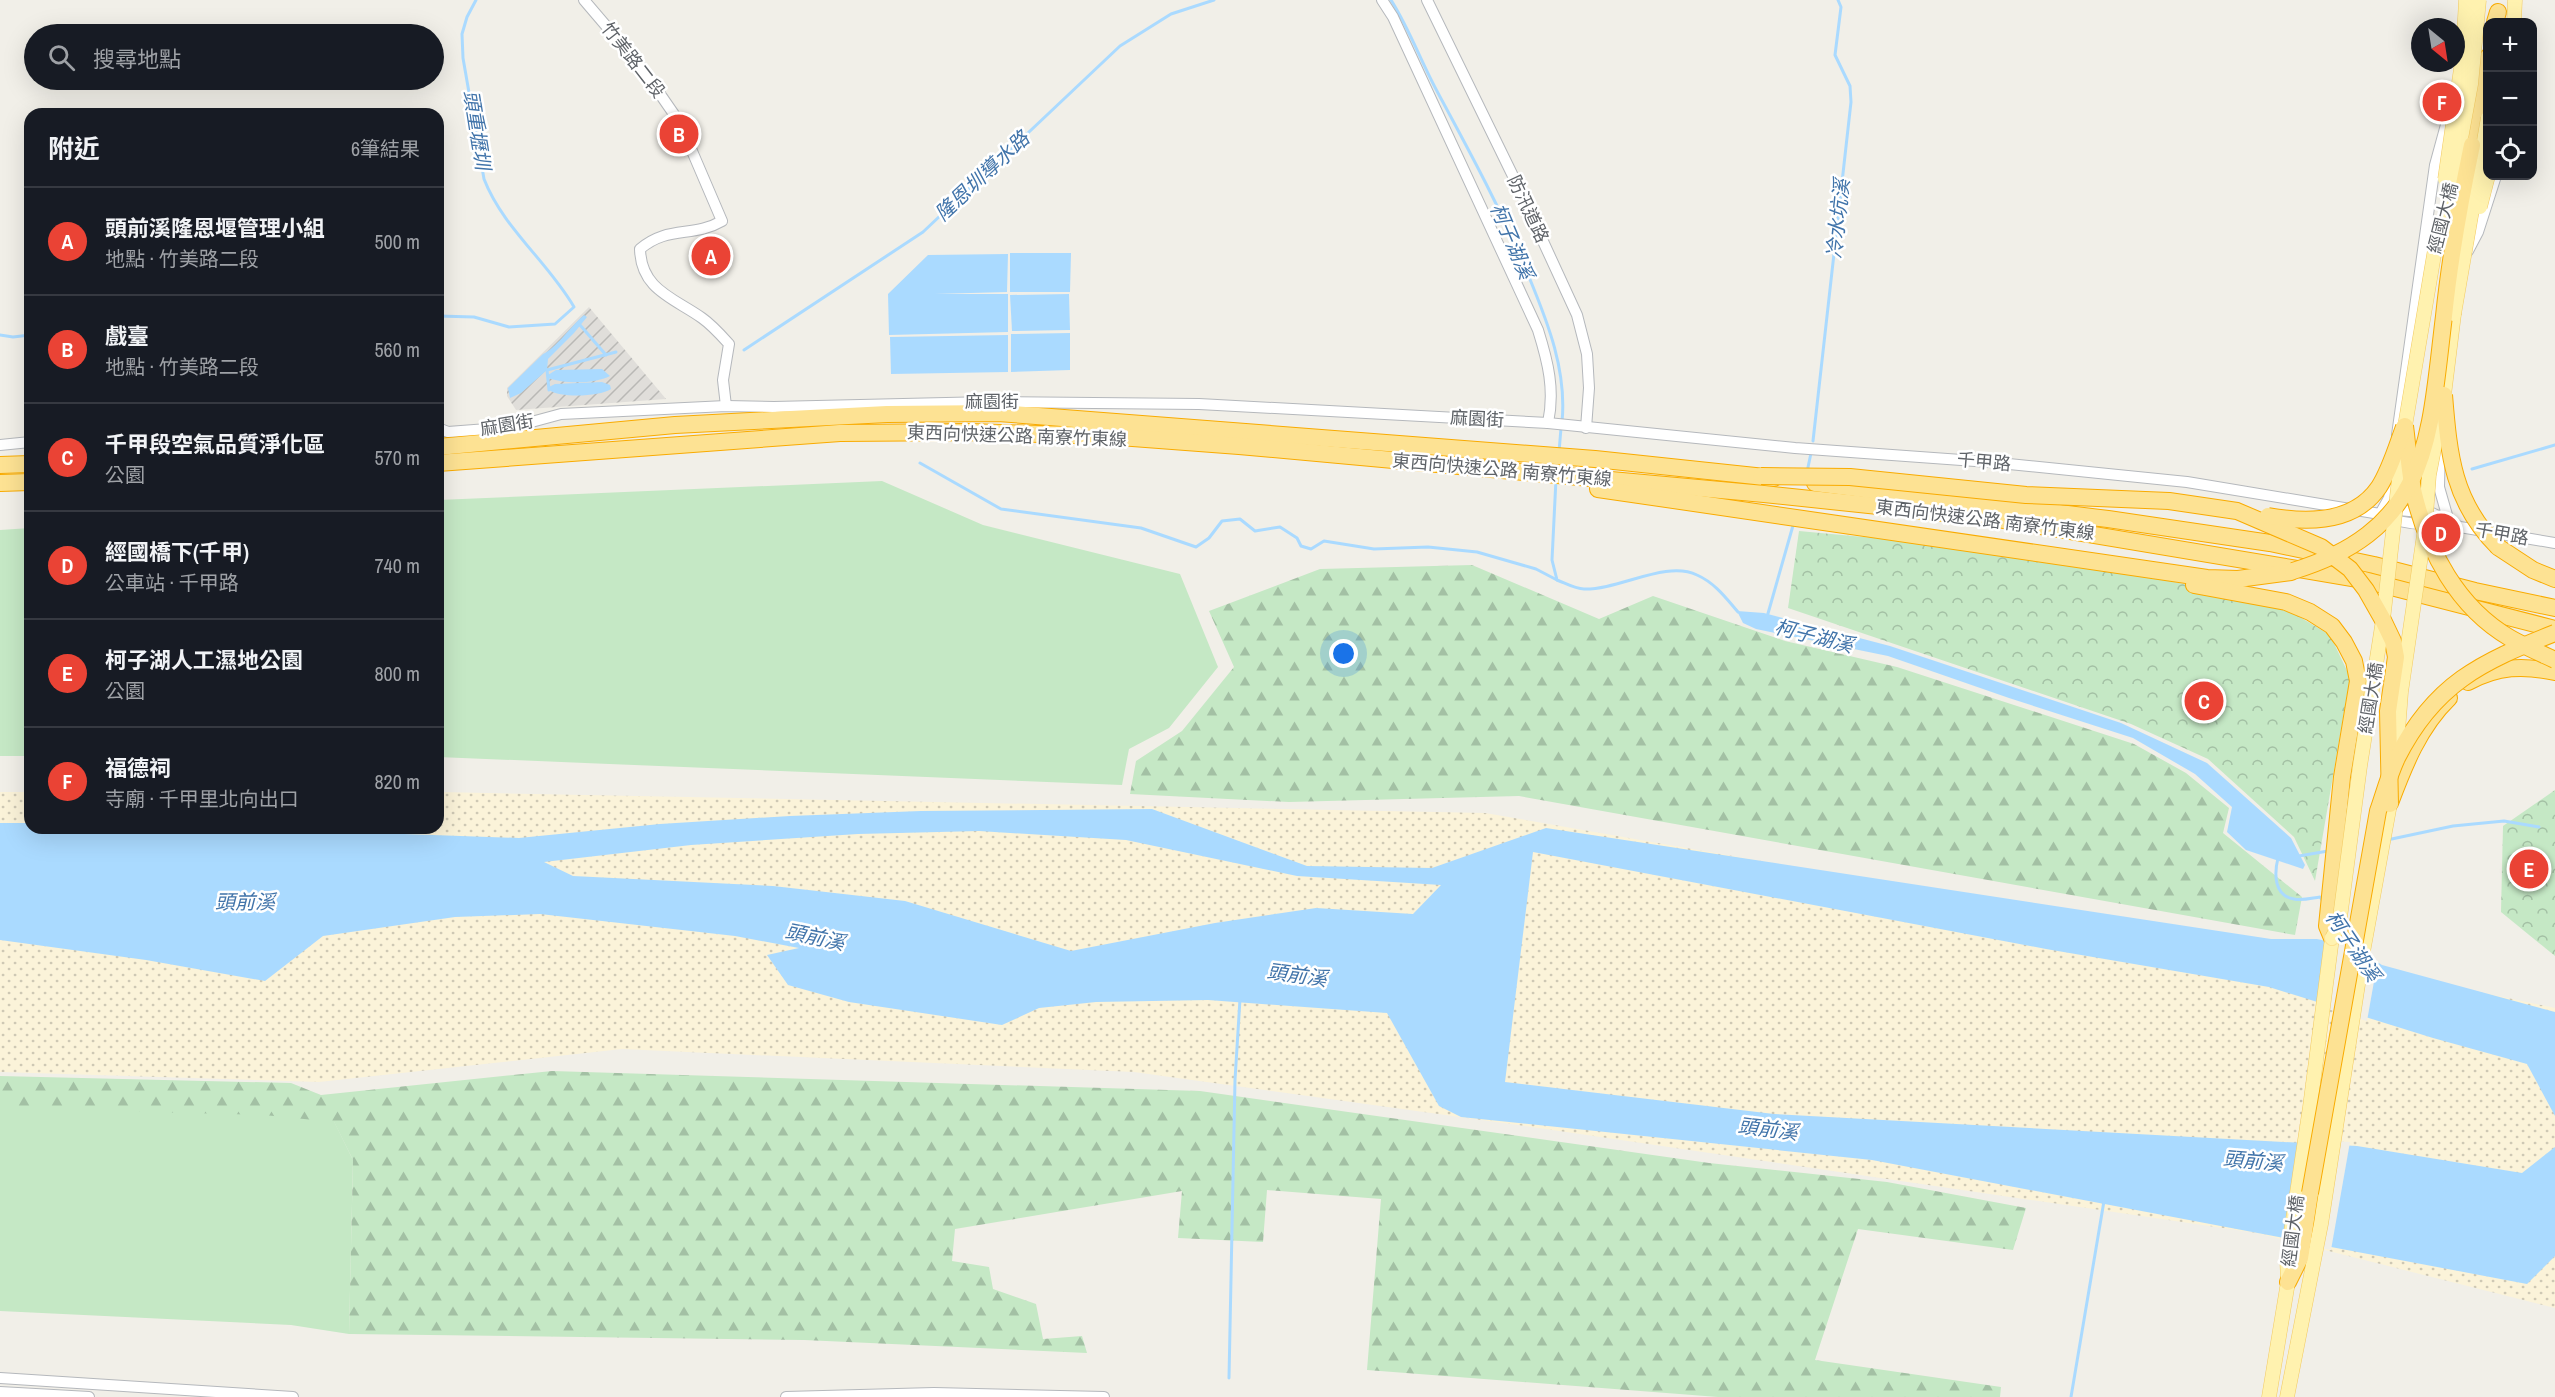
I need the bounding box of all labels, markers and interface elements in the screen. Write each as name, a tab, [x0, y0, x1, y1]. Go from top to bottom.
street label: 竹美路二段	[596, 17, 671, 103]
north arrow	[2411, 18, 2465, 72]
map controls	[2483, 18, 2537, 180]
button: +	[2483, 18, 2537, 72]
search box	[24, 24, 444, 90]
icon: search	[45, 41, 78, 74]
text: 搜尋地點	[93, 44, 181, 74]
button: −	[2483, 72, 2537, 126]
pin: F	[2422, 80, 2462, 124]
water label: 頭重壢圳	[458, 88, 498, 175]
pin: B	[660, 112, 698, 156]
water label: 隆恩圳導水路	[929, 123, 1036, 226]
button: locate	[2483, 126, 2537, 180]
text: 附近	[48, 131, 100, 166]
text: 6筆結果	[351, 135, 420, 162]
street label: 防汛道路	[1502, 171, 1555, 247]
water label: 冷水坑溪	[1820, 175, 1855, 260]
street label: 經國大橋	[2422, 180, 2463, 256]
water label: 柯子湖溪	[1484, 199, 1542, 286]
text: 頭前溪隆恩堰管理小組	[105, 213, 325, 243]
text: A	[62, 228, 73, 255]
text: 500 m	[374, 228, 420, 255]
pin: A	[692, 234, 730, 278]
text: 地點 · 竹美路二段	[105, 245, 259, 272]
text: 戲臺	[105, 321, 149, 351]
text: B	[62, 336, 73, 363]
text: 560 m	[374, 336, 420, 363]
text: 地點 · 竹美路二段	[105, 353, 259, 380]
street label: 麻園街	[965, 389, 1019, 414]
street label: 麻園街	[1449, 405, 1505, 432]
street label: 麻園街	[478, 408, 536, 441]
street label: 東西向快速公路 南寮竹東線	[907, 419, 1127, 452]
text: 千甲段空氣品質淨化區	[105, 429, 325, 459]
text: C	[62, 444, 73, 471]
text: 570 m	[374, 444, 420, 471]
street label: 東西向快速公路 南寮竹東線	[1391, 447, 1613, 492]
street label: 千甲路	[1956, 447, 2012, 476]
text: 公園	[105, 461, 145, 488]
street label: 東西向快速公路 南寮竹東線	[1874, 494, 2096, 545]
pin: D	[2422, 510, 2460, 556]
street label: 千甲路	[2473, 517, 2531, 551]
text: 經國橋下(千甲)	[105, 537, 249, 567]
text: D	[62, 552, 73, 579]
text: 740 m	[374, 552, 420, 579]
text: 公車站 · 千甲路	[105, 569, 239, 596]
water label: 柯子湖溪	[1772, 613, 1859, 659]
your location	[1329, 639, 1358, 668]
text: 柯子湖人工濕地公園	[105, 645, 303, 675]
text: E	[62, 660, 73, 687]
text: 800 m	[374, 660, 420, 687]
street label: 經國大橋	[2353, 660, 2388, 735]
text: 公園	[105, 677, 145, 704]
pin: C	[2184, 678, 2224, 724]
text: 福德祠	[105, 753, 171, 783]
text: F	[62, 768, 73, 795]
text: 820 m	[374, 768, 420, 795]
text: 寺廟 · 千甲里北向出口	[105, 785, 299, 812]
pin: E	[2510, 846, 2548, 892]
water label: 頭前溪	[215, 888, 278, 915]
water label: 柯子湖溪	[2320, 905, 2389, 989]
water label: 頭前溪	[783, 917, 850, 957]
water label: 頭前溪	[1265, 957, 1332, 992]
water label: 頭前溪	[1737, 1111, 1802, 1146]
water label: 頭前溪	[2222, 1144, 2287, 1177]
street label: 經國大橋	[2276, 1194, 2309, 1268]

